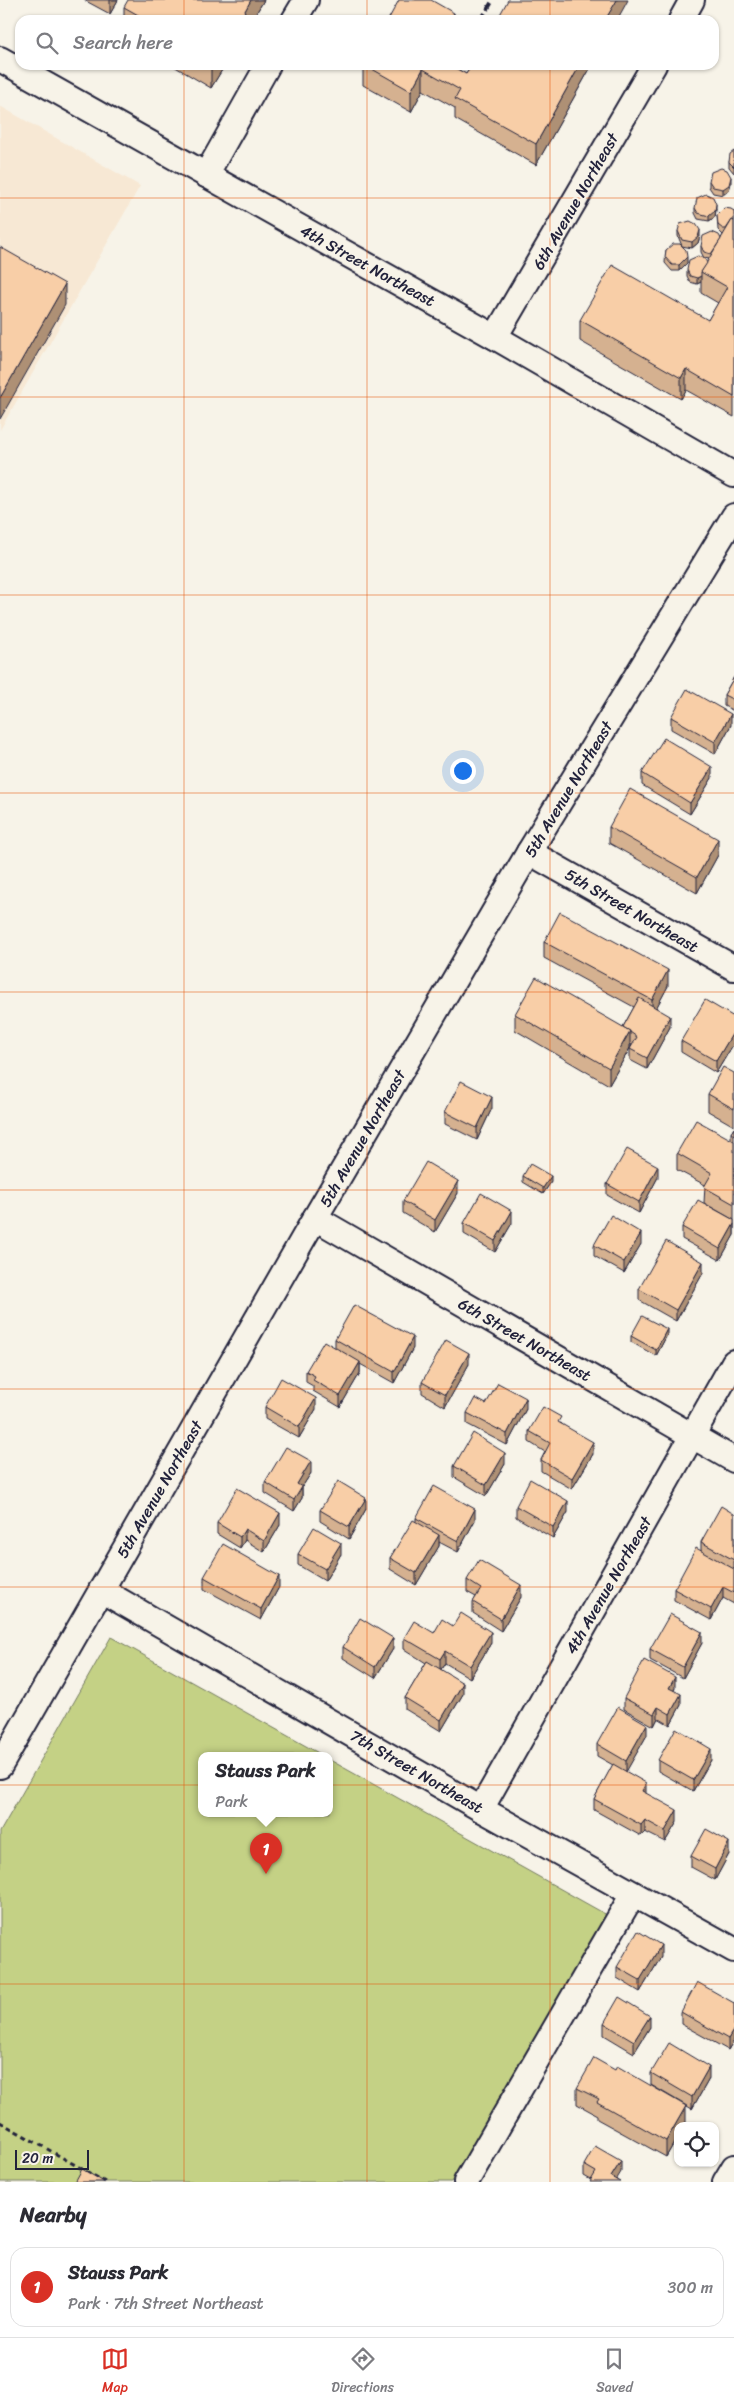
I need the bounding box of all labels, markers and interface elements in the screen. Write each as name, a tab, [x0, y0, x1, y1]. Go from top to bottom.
search box	[15, 15, 719, 70]
text: Search here	[73, 26, 173, 59]
icon: search	[33, 29, 61, 57]
street label: 6th Avenue Northeast	[524, 127, 627, 275]
street label: 4th Street Northeast	[295, 216, 441, 315]
street label: 5th Avenue Northeast	[516, 715, 621, 863]
your location	[450, 758, 476, 784]
street label: 5th Street Northeast	[559, 860, 704, 961]
street label: 5th Avenue Northeast	[311, 1063, 414, 1213]
street label: 6th Street Northeast	[453, 1289, 597, 1390]
street label: 5th Avenue Northeast	[108, 1414, 211, 1564]
street label: 4th Avenue Northeast	[557, 1510, 660, 1660]
street label: 7th Street Northeast	[345, 1721, 489, 1822]
popup	[198, 1752, 333, 1817]
text: Stauss Park	[215, 1754, 316, 1787]
text: Park	[215, 1787, 248, 1816]
pin: 1	[250, 1833, 282, 1874]
map controls	[674, 2122, 719, 2167]
button: locate	[674, 2122, 719, 2167]
text: 20 m	[22, 2146, 53, 2171]
scale bar	[15, 2147, 89, 2170]
text: Nearby	[20, 2196, 86, 2234]
text: Stauss Park	[68, 2256, 168, 2289]
text: 1	[34, 2273, 40, 2302]
text: 300 m	[668, 2273, 713, 2302]
text: Park · 7th Street Northeast	[68, 2289, 264, 2318]
tab: Map	[101, 2345, 129, 2400]
tab: Directions	[331, 2345, 394, 2400]
tab: Saved	[596, 2345, 633, 2400]

